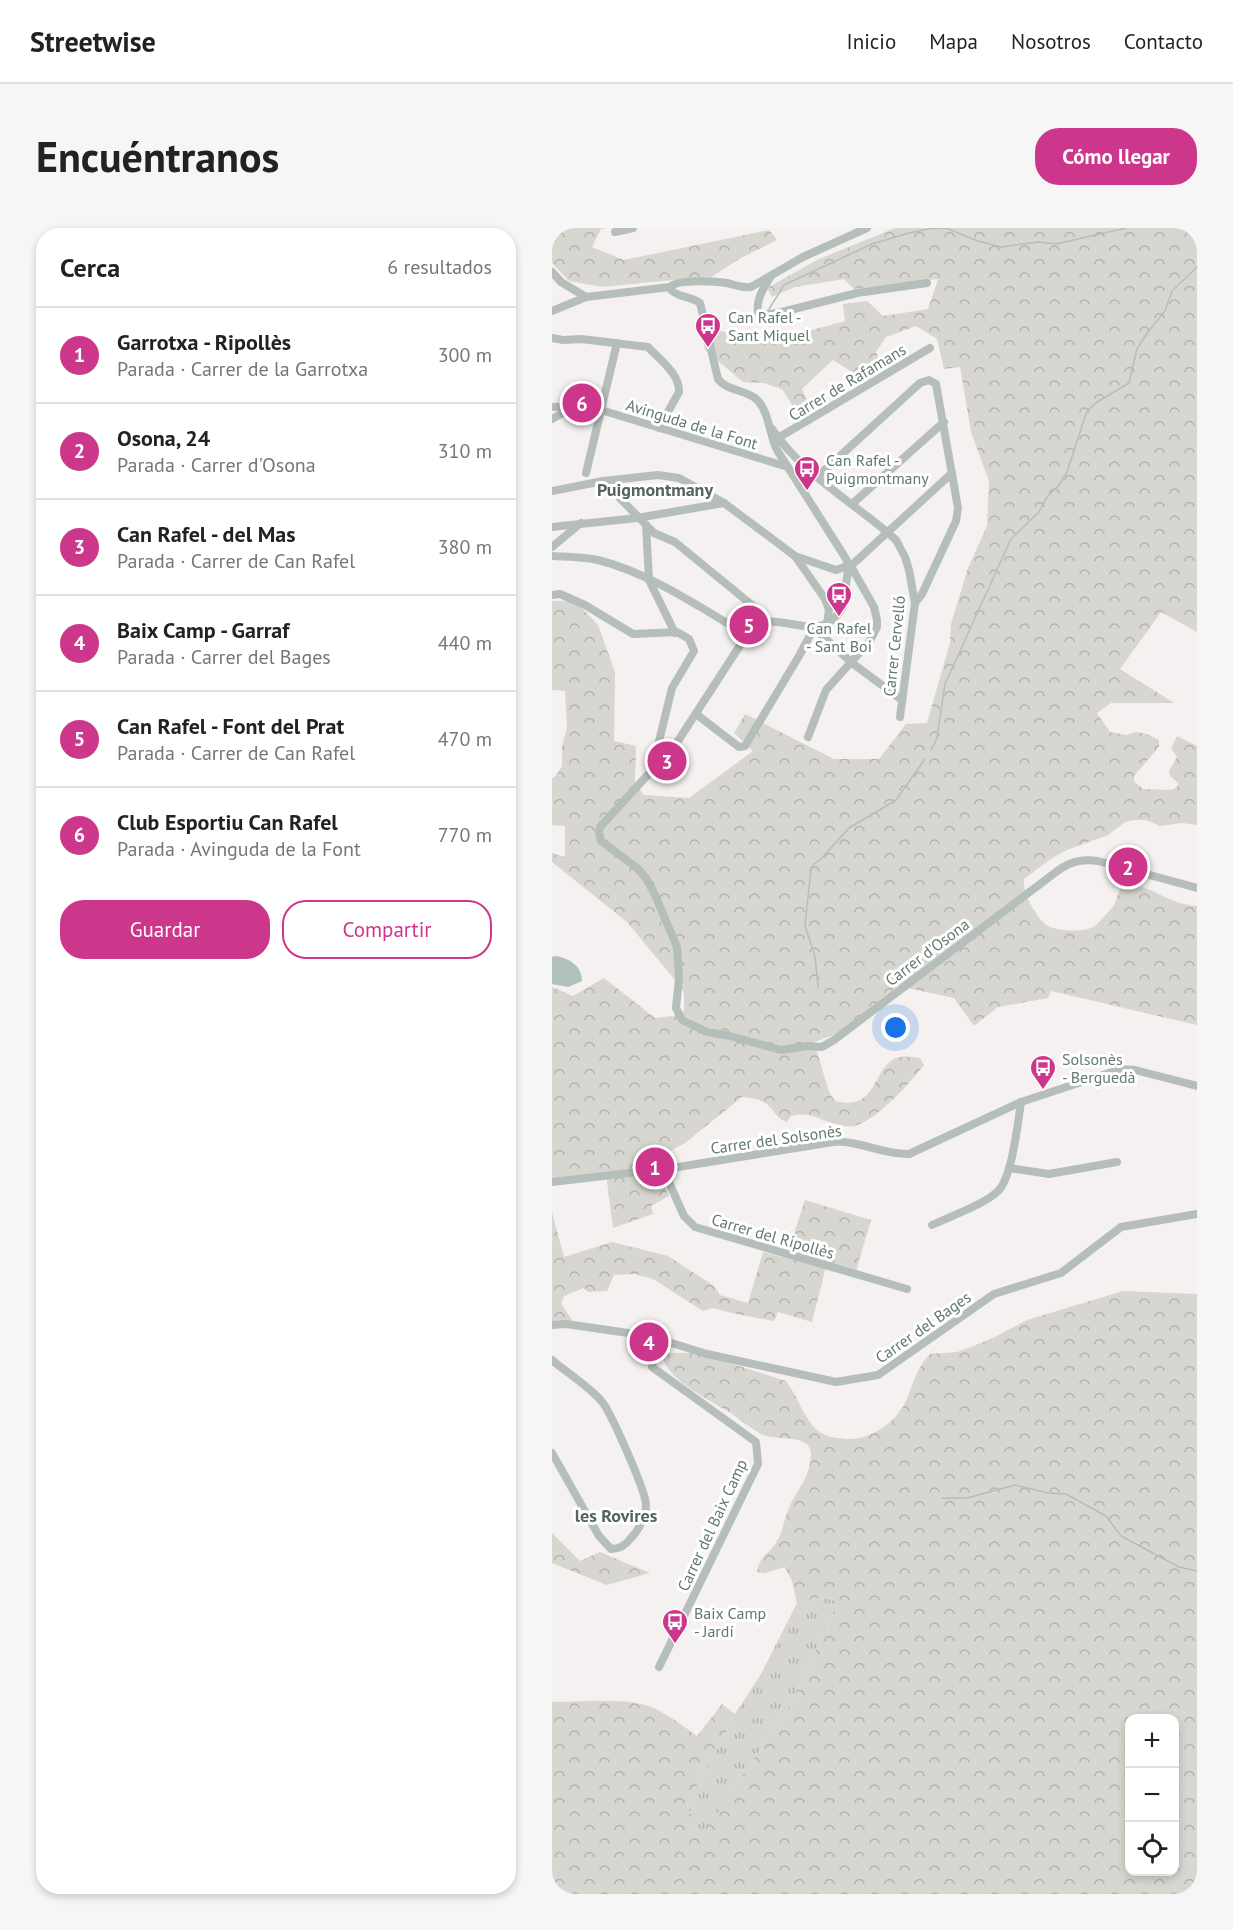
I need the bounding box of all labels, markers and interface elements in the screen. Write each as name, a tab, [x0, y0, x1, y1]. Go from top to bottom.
text: Streetwise	[30, 23, 156, 60]
text: Inicio	[847, 28, 896, 55]
text: Mapa	[929, 28, 978, 55]
text: Nosotros	[1011, 28, 1091, 55]
text: Contacto	[1124, 28, 1203, 55]
button: Cómo llegar	[1035, 128, 1197, 185]
text: Encuéntranos	[36, 129, 279, 184]
text: Cerca	[60, 251, 120, 284]
text: 6 resultados	[387, 254, 492, 280]
place label: Can Rafel - Sant Miquel	[728, 307, 810, 345]
bus stop icon: Can Rafel - Sant Miquel	[693, 311, 723, 349]
text: Garrotxa - Ripollès	[117, 328, 291, 356]
street label: Carrer de Rafamans	[785, 339, 909, 425]
text: 1	[74, 342, 85, 368]
text: 300 m	[438, 342, 492, 368]
text: Parada · Carrer de la Garrotxa	[117, 356, 368, 382]
pin: 6	[562, 380, 602, 426]
street label: Avinguda de la Font	[624, 394, 761, 454]
text: Osona, 24	[117, 424, 210, 452]
text: 2	[74, 438, 85, 464]
text: 310 m	[438, 438, 492, 464]
place label: Can Rafel - Puigmontmany	[826, 450, 929, 488]
text: Parada · Carrer d'Osona	[117, 452, 316, 478]
bus stop icon: Can Rafel - Puigmontmany	[792, 454, 822, 492]
district label: Puigmontmany	[597, 478, 713, 501]
text: Can Rafel - del Mas	[117, 520, 295, 548]
text: 3	[74, 534, 85, 560]
text: 380 m	[438, 534, 492, 560]
text: Parada · Carrer de Can Rafel	[117, 548, 355, 574]
bus stop icon: Can Rafel - Sant Boi	[824, 580, 854, 618]
street label: Carrer Cervelló	[879, 595, 909, 697]
pin: 5	[730, 602, 768, 648]
text: Baix Camp - Garraf	[117, 616, 289, 644]
place label: Can Rafel - Sant Boi	[806, 618, 872, 656]
text: 4	[74, 630, 85, 656]
text: 440 m	[438, 630, 492, 656]
text: Parada · Carrer del Bages	[117, 644, 331, 670]
text: Can Rafel - Font del Prat	[117, 712, 344, 740]
text: 5	[74, 726, 85, 752]
text: 470 m	[438, 726, 492, 752]
pin: 3	[648, 738, 686, 784]
text: Parada · Carrer de Can Rafel	[117, 740, 355, 766]
text: Club Esportiu Can Rafel	[117, 808, 338, 836]
text: 6	[74, 822, 85, 848]
text: 770 m	[438, 822, 492, 848]
text: Parada · Avinguda de la Font	[117, 836, 361, 862]
pin: 2	[1108, 844, 1148, 890]
button: Guardar	[60, 900, 270, 959]
button: Compartir	[282, 900, 492, 959]
street label: Carrer d'Osona	[881, 914, 973, 990]
your location	[881, 1013, 910, 1042]
place label: Solsonès - Berguedà	[1062, 1049, 1136, 1087]
bus stop icon: Solsonès - Berguedà	[1028, 1053, 1058, 1091]
street label: Carrer del Solsonès	[709, 1120, 843, 1158]
pin: 1	[636, 1144, 674, 1190]
street label: Carrer del Ripollès	[709, 1209, 837, 1263]
street label: Carrer del Bages	[871, 1287, 975, 1367]
pin: 4	[630, 1320, 668, 1364]
street label: Carrer del Baix Camp	[673, 1456, 751, 1594]
district label: les Rovires	[575, 1504, 658, 1527]
place label: Baix Camp - Jardí	[694, 1603, 766, 1641]
bus stop icon: Baix Camp - Jardí	[660, 1607, 690, 1645]
map controls	[1125, 1714, 1179, 1876]
button: +	[1125, 1714, 1179, 1768]
button: −	[1125, 1768, 1179, 1822]
button: locate	[1125, 1822, 1179, 1876]

